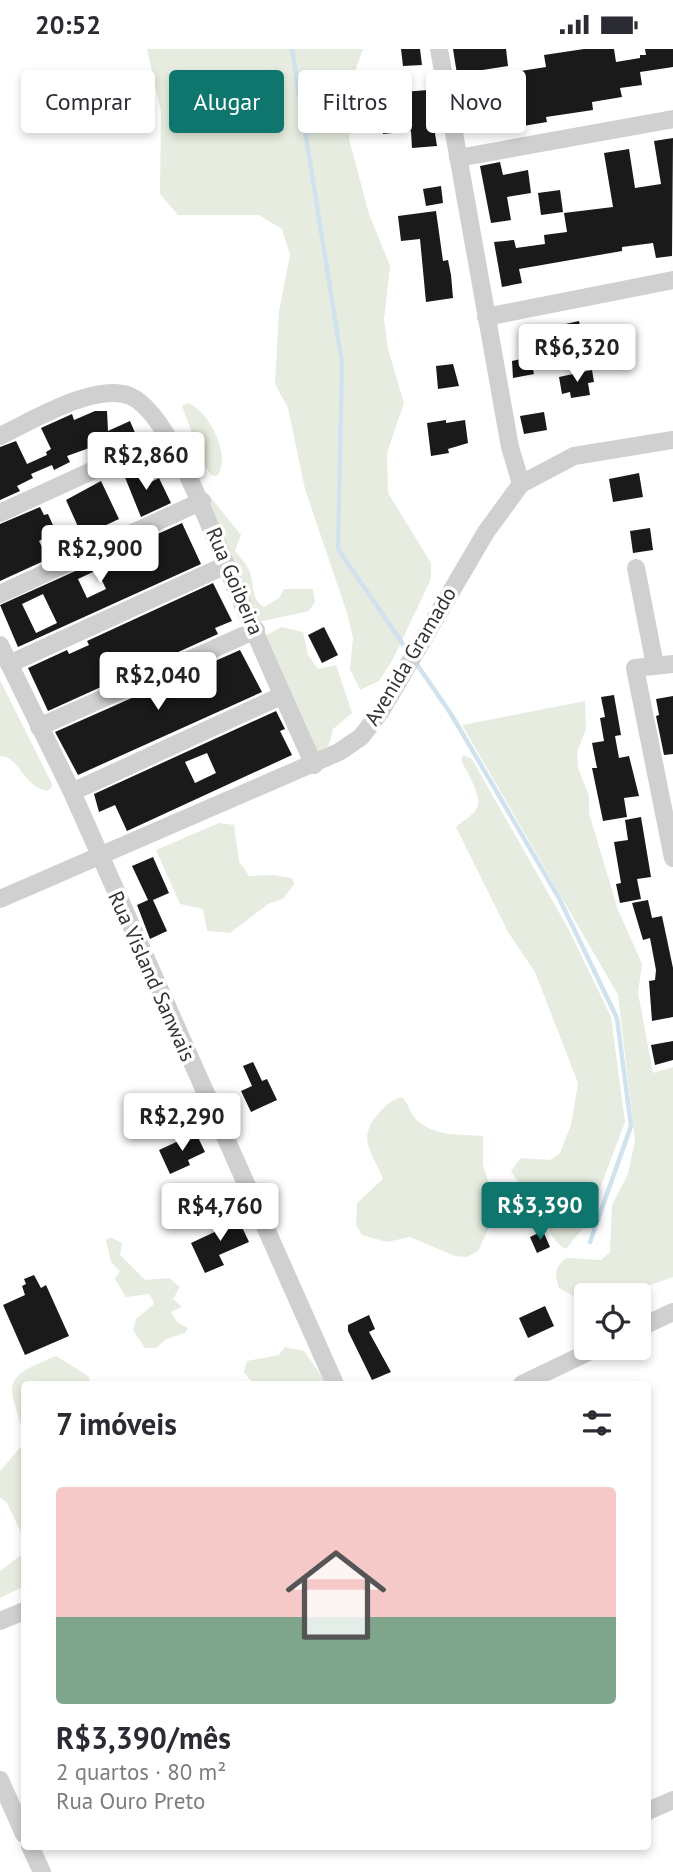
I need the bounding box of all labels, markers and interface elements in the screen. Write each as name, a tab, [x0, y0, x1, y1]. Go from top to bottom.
text: 20:52	[35, 8, 101, 41]
chip: Comprar	[21, 70, 155, 133]
chip: Alugar	[169, 70, 284, 133]
chip: Filtros	[298, 70, 412, 133]
chip: Novo	[426, 70, 526, 133]
pin: R$6,320	[512, 325, 642, 384]
text: R$6,320	[535, 332, 619, 361]
pin: R$2,860	[81, 433, 211, 492]
text: R$2,860	[104, 440, 188, 469]
street label: Rua Goibeira	[200, 523, 270, 639]
pin: R$2,900	[35, 525, 165, 585]
text: R$2,900	[58, 533, 142, 562]
street label: Avenida Gramado	[358, 582, 462, 730]
pin: R$2,040	[93, 653, 223, 712]
text: R$2,040	[116, 660, 200, 689]
street label: Rua Visland Sanwais	[102, 887, 202, 1065]
pin: R$2,290	[117, 1093, 247, 1153]
text: R$2,290	[140, 1101, 224, 1130]
pin: R$4,760	[155, 1183, 285, 1243]
pin: R$3,390	[475, 1183, 605, 1242]
text: R$3,390	[498, 1190, 582, 1219]
text: R$4,760	[178, 1191, 262, 1220]
map controls	[574, 1283, 651, 1360]
button: locate	[574, 1283, 651, 1360]
text: 7 imóveis	[56, 1404, 177, 1443]
icon: filters	[578, 1404, 616, 1442]
icon: home	[273, 1532, 399, 1658]
text: R$3,390/mês	[56, 1718, 231, 1757]
text: 2 quartos · 80 m²	[56, 1757, 226, 1786]
text: Rua Ouro Preto	[56, 1786, 205, 1815]

